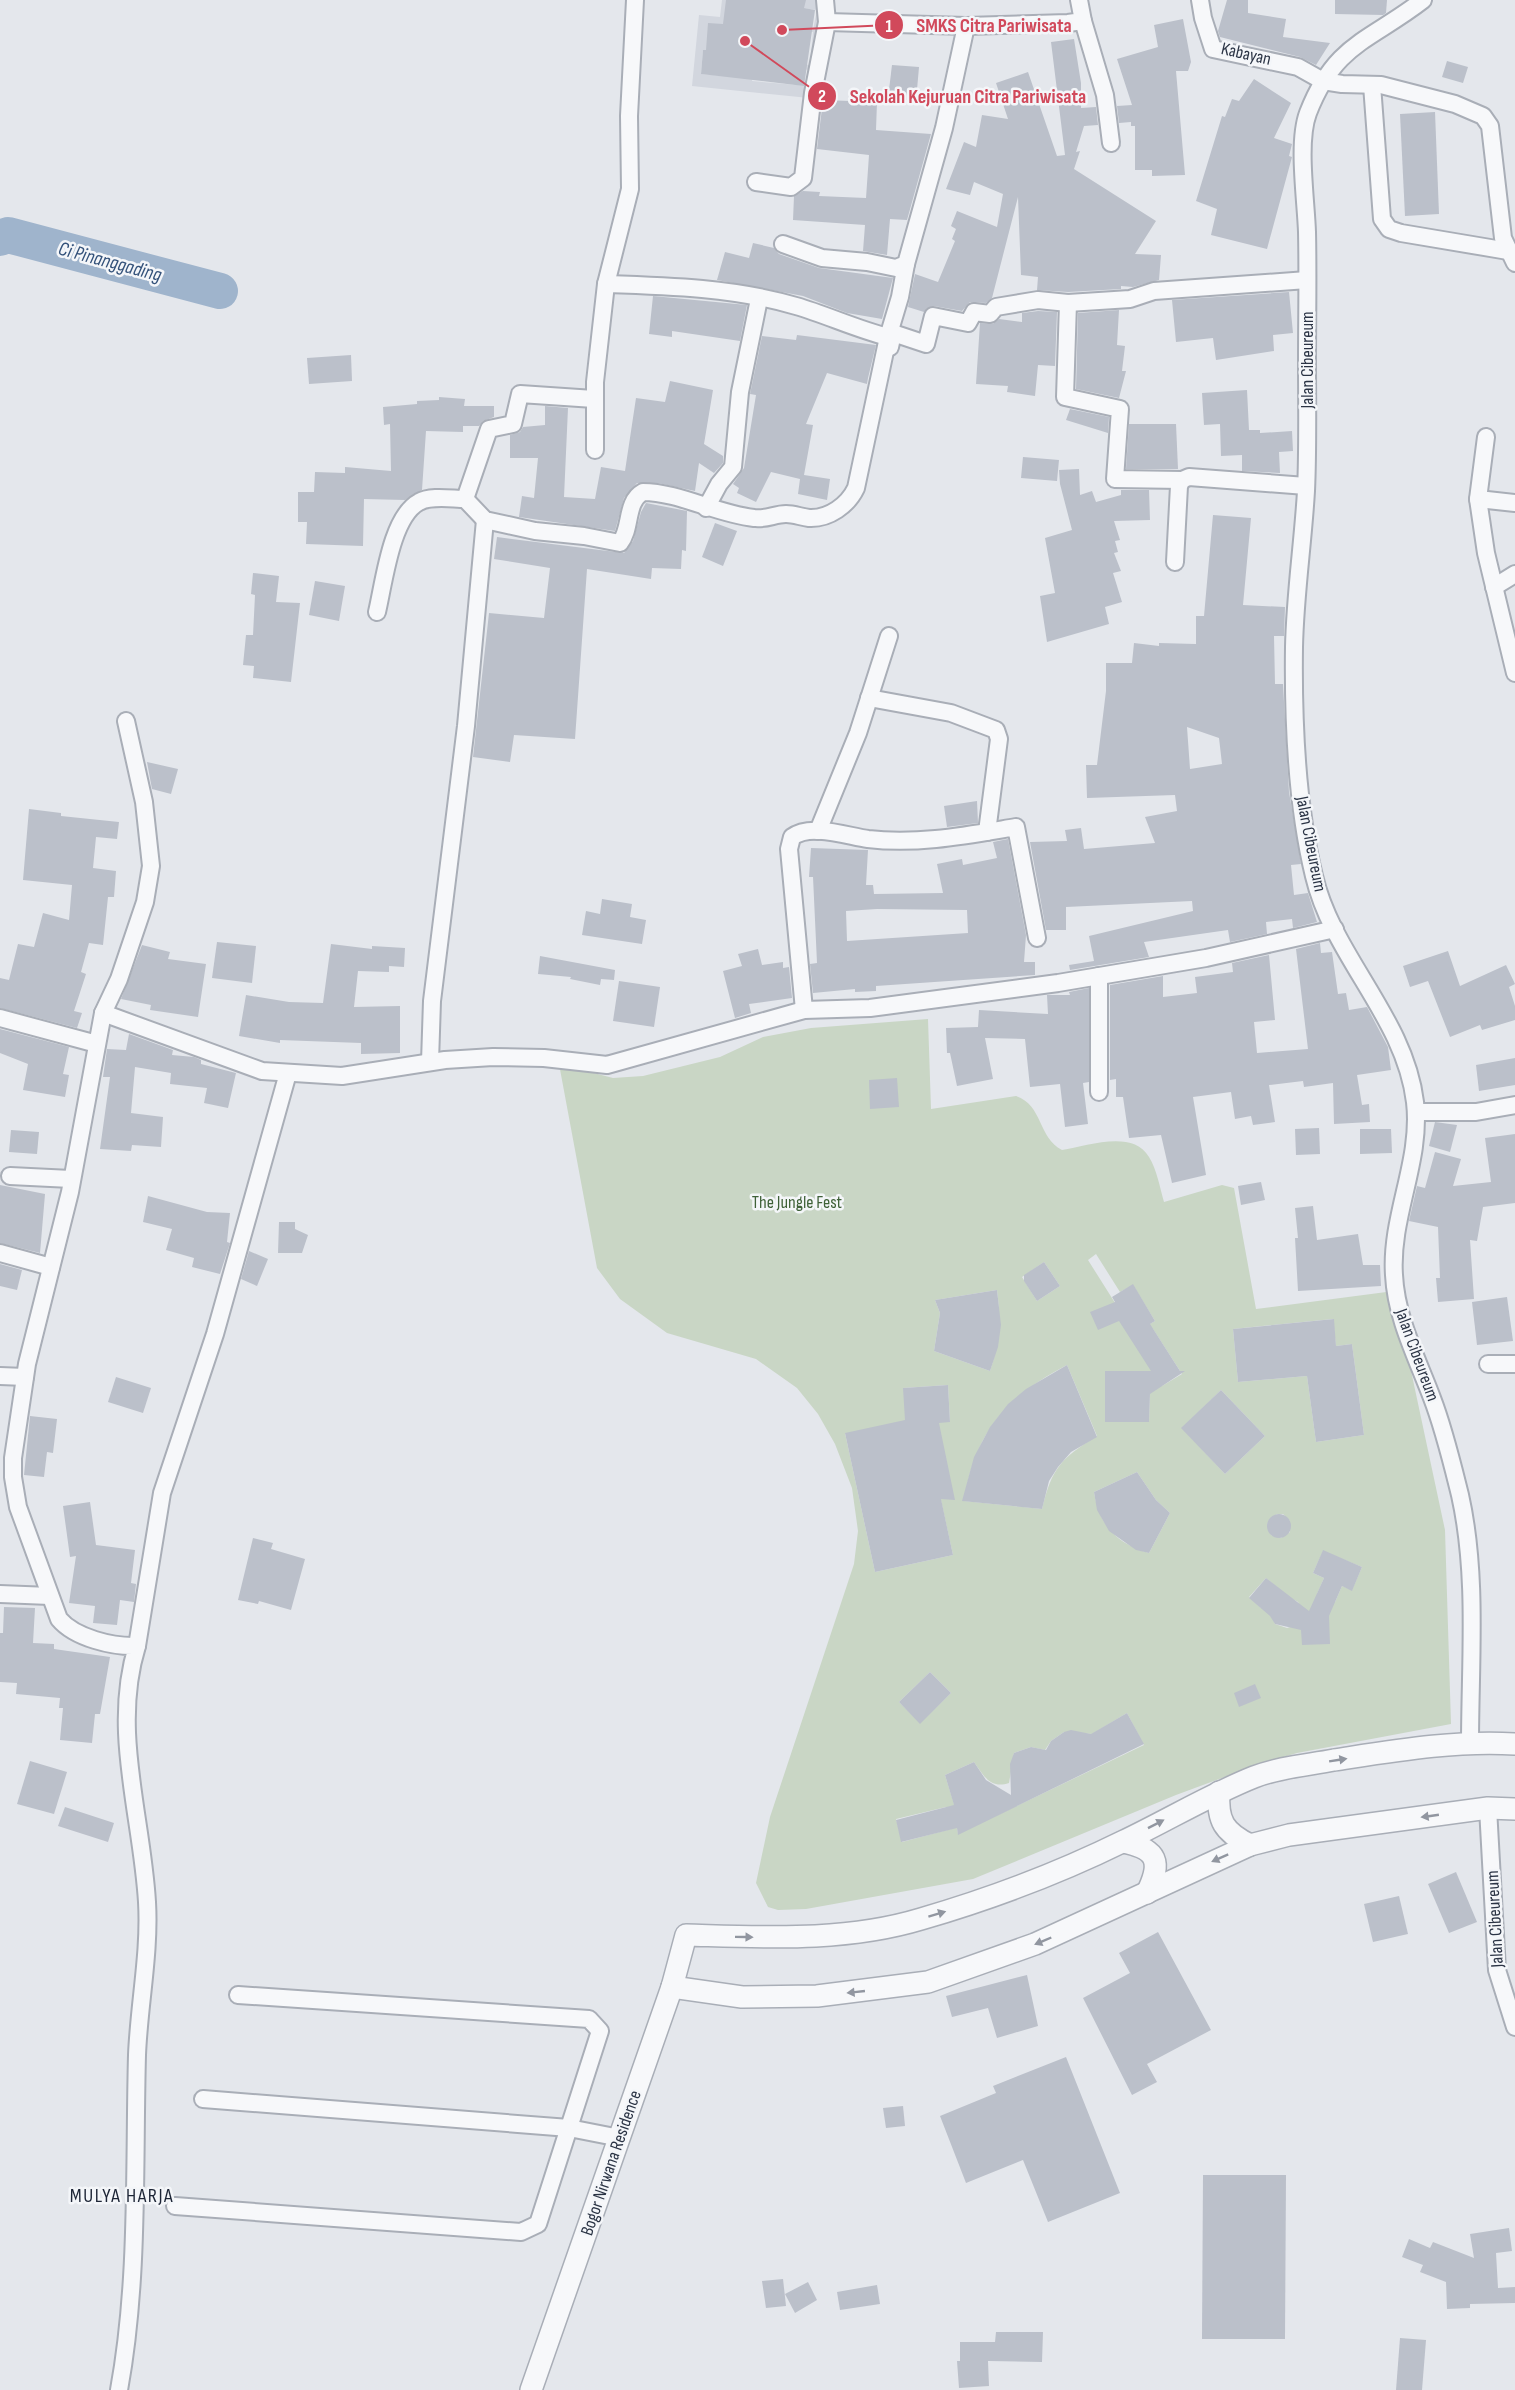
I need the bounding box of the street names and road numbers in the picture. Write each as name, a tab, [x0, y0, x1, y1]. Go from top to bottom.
street label: Kabayan	[1219, 38, 1273, 70]
street label: Jalan Cibeureum	[1297, 312, 1318, 409]
street label: Jalan Cibeureum	[1291, 793, 1331, 894]
street label: Jalan Cibeureum	[1390, 1305, 1443, 1404]
street label: Jalan Cibeureum	[1482, 1870, 1508, 1969]
street label: Bogor Nirwana Residence	[576, 2088, 646, 2238]

